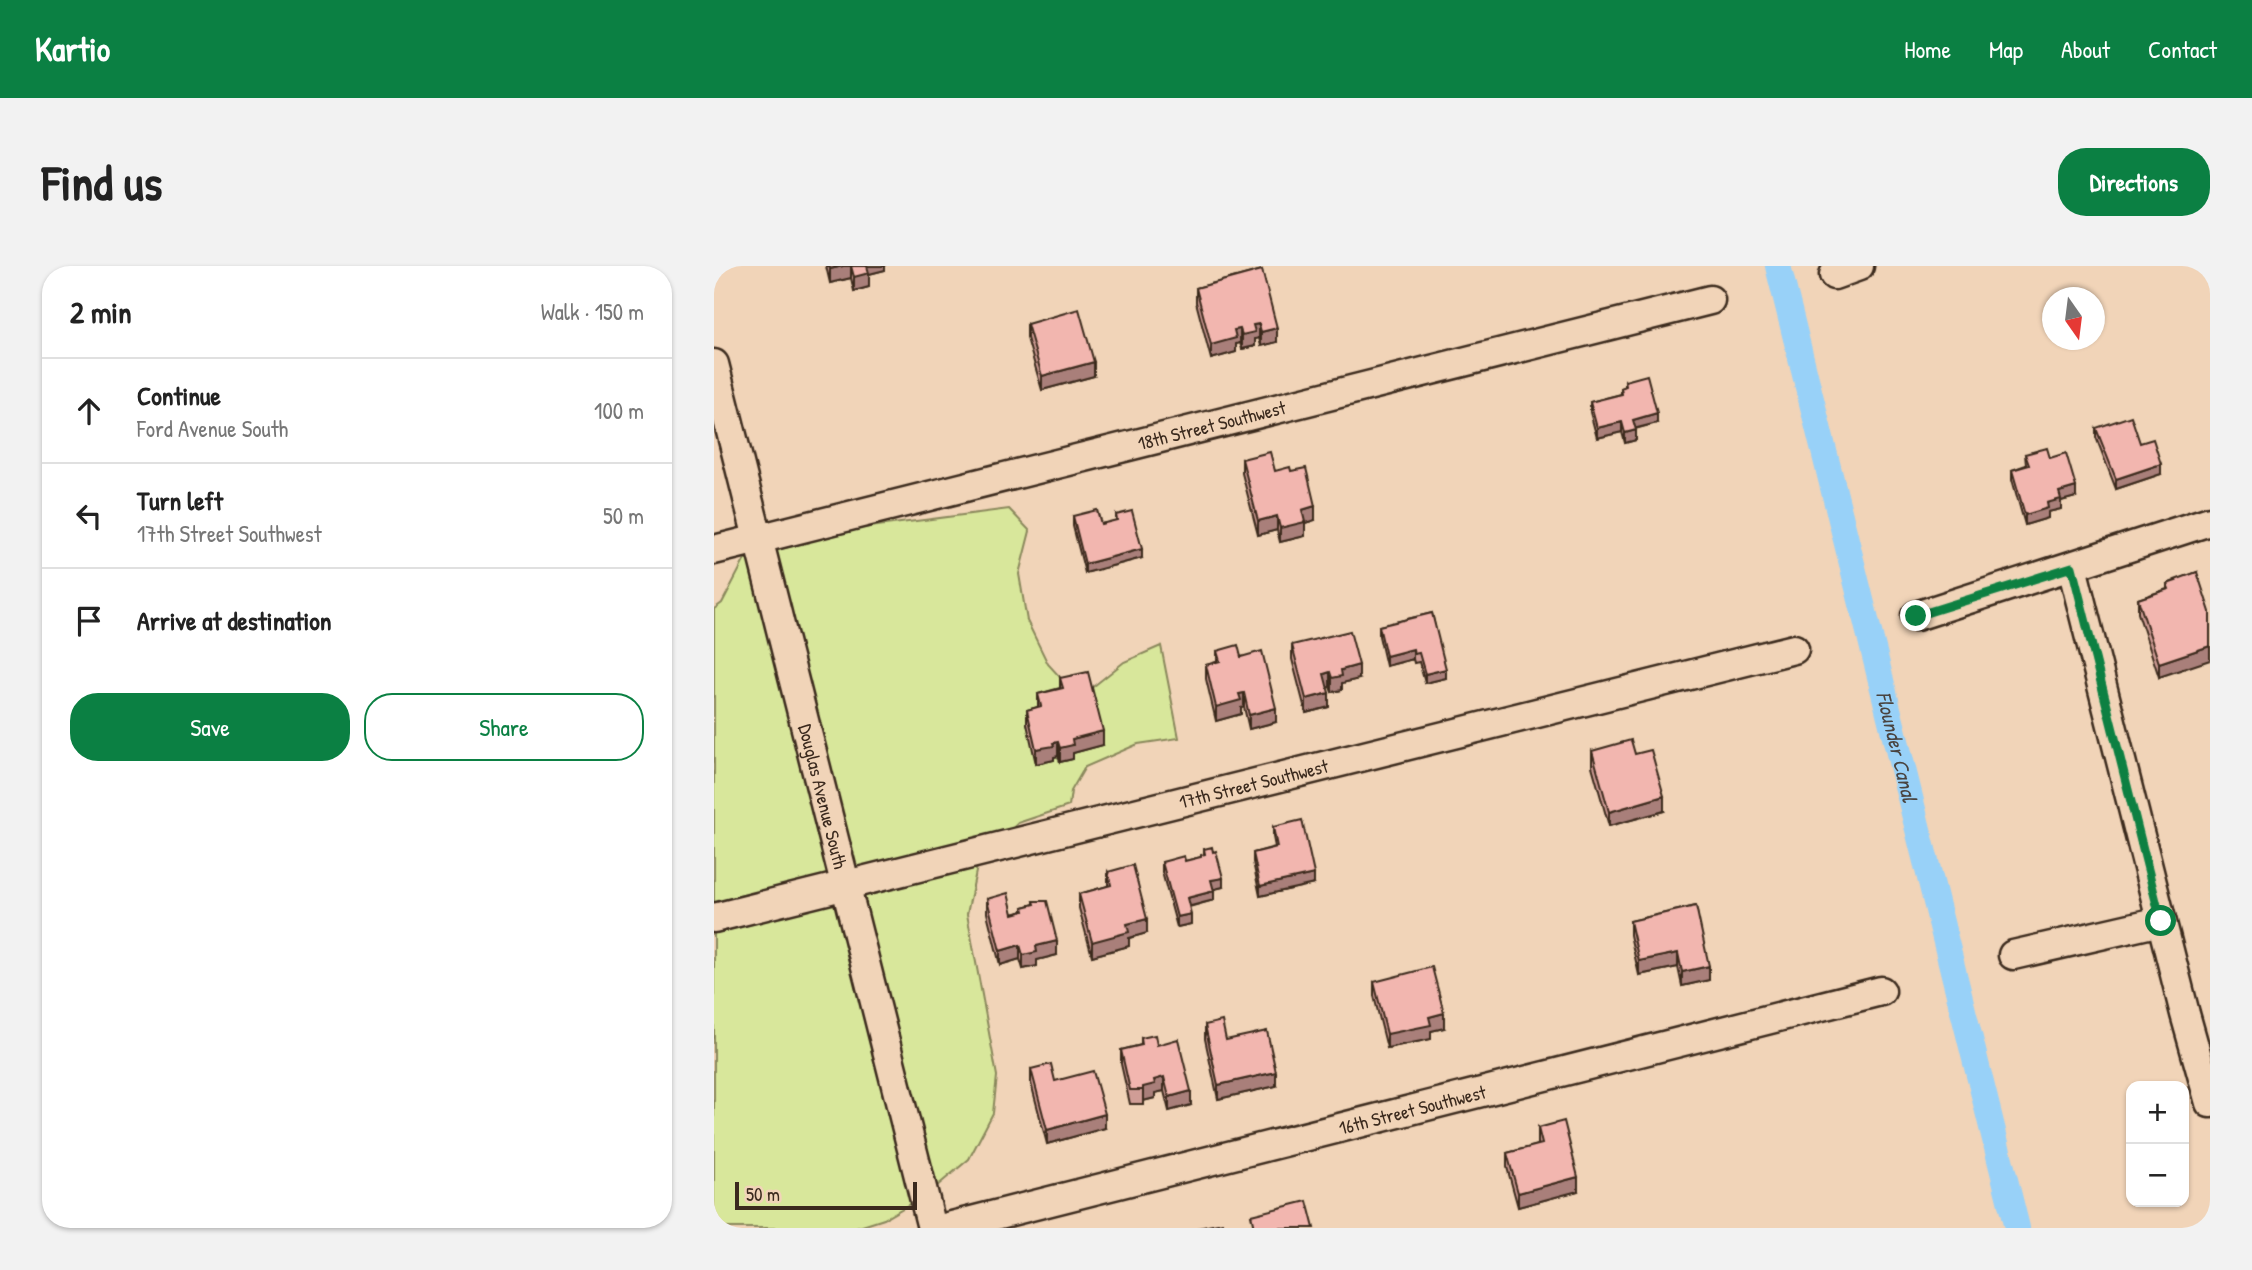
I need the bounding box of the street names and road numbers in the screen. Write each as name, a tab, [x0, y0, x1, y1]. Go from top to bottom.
street label: 18th Street Southwest	[1135, 394, 1289, 456]
street label: Douglas Avenue South	[792, 721, 854, 871]
street label: 17th Street Southwest	[1176, 752, 1331, 815]
street label: 16th Street Southwest	[1336, 1078, 1489, 1141]

